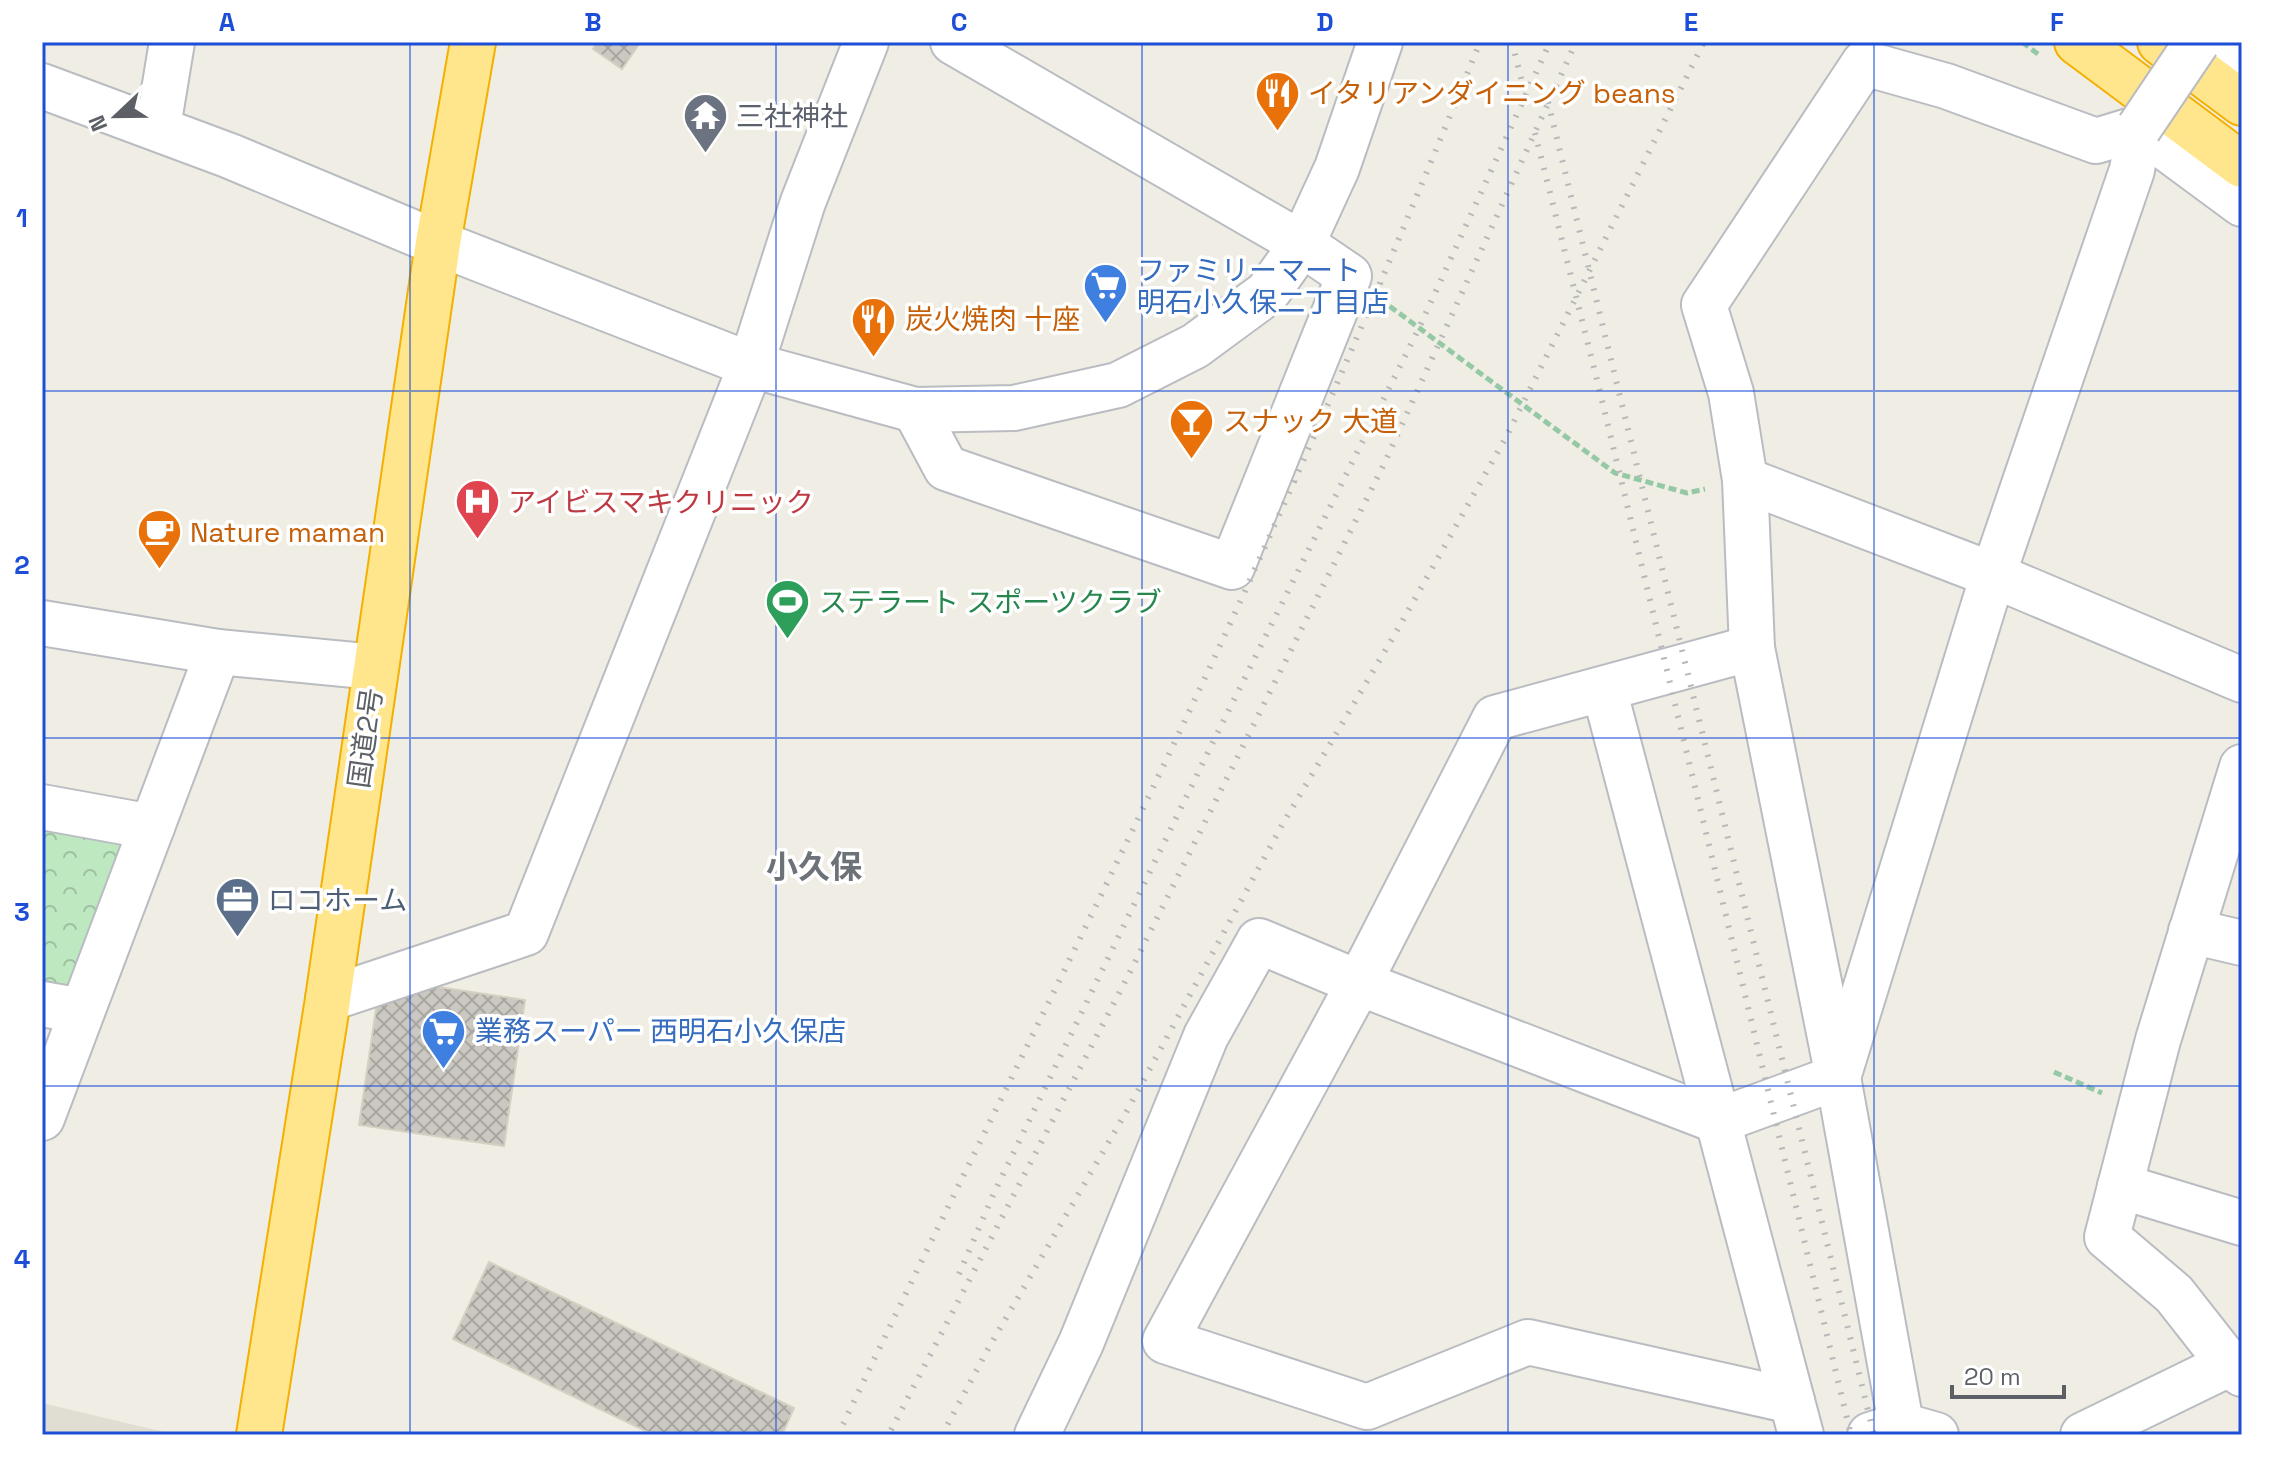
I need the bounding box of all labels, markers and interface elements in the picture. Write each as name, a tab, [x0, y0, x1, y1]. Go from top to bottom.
text: A	[219, 5, 236, 39]
text: B	[584, 5, 602, 39]
text: C	[951, 5, 967, 39]
text: D	[1316, 5, 1334, 39]
text: E	[1684, 5, 1698, 39]
text: F	[2050, 5, 2064, 39]
restaurant icon: イタリアンダイニング beans	[1253, 69, 1301, 132]
place label: イタリアンダイニング beans	[1308, 75, 1676, 111]
north arrow	[76, 76, 156, 156]
temple icon: 三社神社	[681, 92, 729, 155]
place label: 三社神社	[736, 98, 848, 134]
text: N	[82, 111, 113, 136]
text: 1	[16, 201, 28, 235]
place label: ファミリーマート 明石小久保二丁目店	[1137, 252, 1389, 320]
supermarket icon: ファミリーマート 明石小久保二丁目店	[1082, 262, 1130, 325]
restaurant icon: 炭火焼肉 十座	[850, 295, 898, 358]
place label: 炭火焼肉 十座	[905, 301, 1080, 337]
bar icon: スナック 大道	[1168, 397, 1216, 460]
place label: スナック 大道	[1223, 403, 1398, 439]
hospital icon: アイビスマキクリニック	[453, 478, 501, 541]
place label: アイビスマキクリニック	[508, 484, 814, 520]
cafe icon: Nature maman	[135, 508, 183, 571]
place label: Nature maman	[190, 514, 385, 550]
text: 2	[14, 548, 30, 582]
sports icon: ステラート スポーツクラブ	[764, 578, 812, 641]
place label: ステラート スポーツクラブ	[819, 584, 1162, 620]
street label: 国道2号	[340, 686, 390, 790]
district label: 小久保	[766, 847, 862, 887]
office icon: ロコホーム	[213, 876, 261, 939]
place label: ロコホーム	[268, 882, 407, 918]
text: 3	[14, 895, 30, 929]
supermarket icon: 業務スーパー 西明石小久保店	[420, 1007, 468, 1070]
place label: 業務スーパー 西明石小久保店	[475, 1013, 846, 1049]
text: 4	[14, 1242, 30, 1276]
scale bar	[1952, 1349, 2064, 1399]
text: 20 m	[1964, 1361, 2021, 1392]

